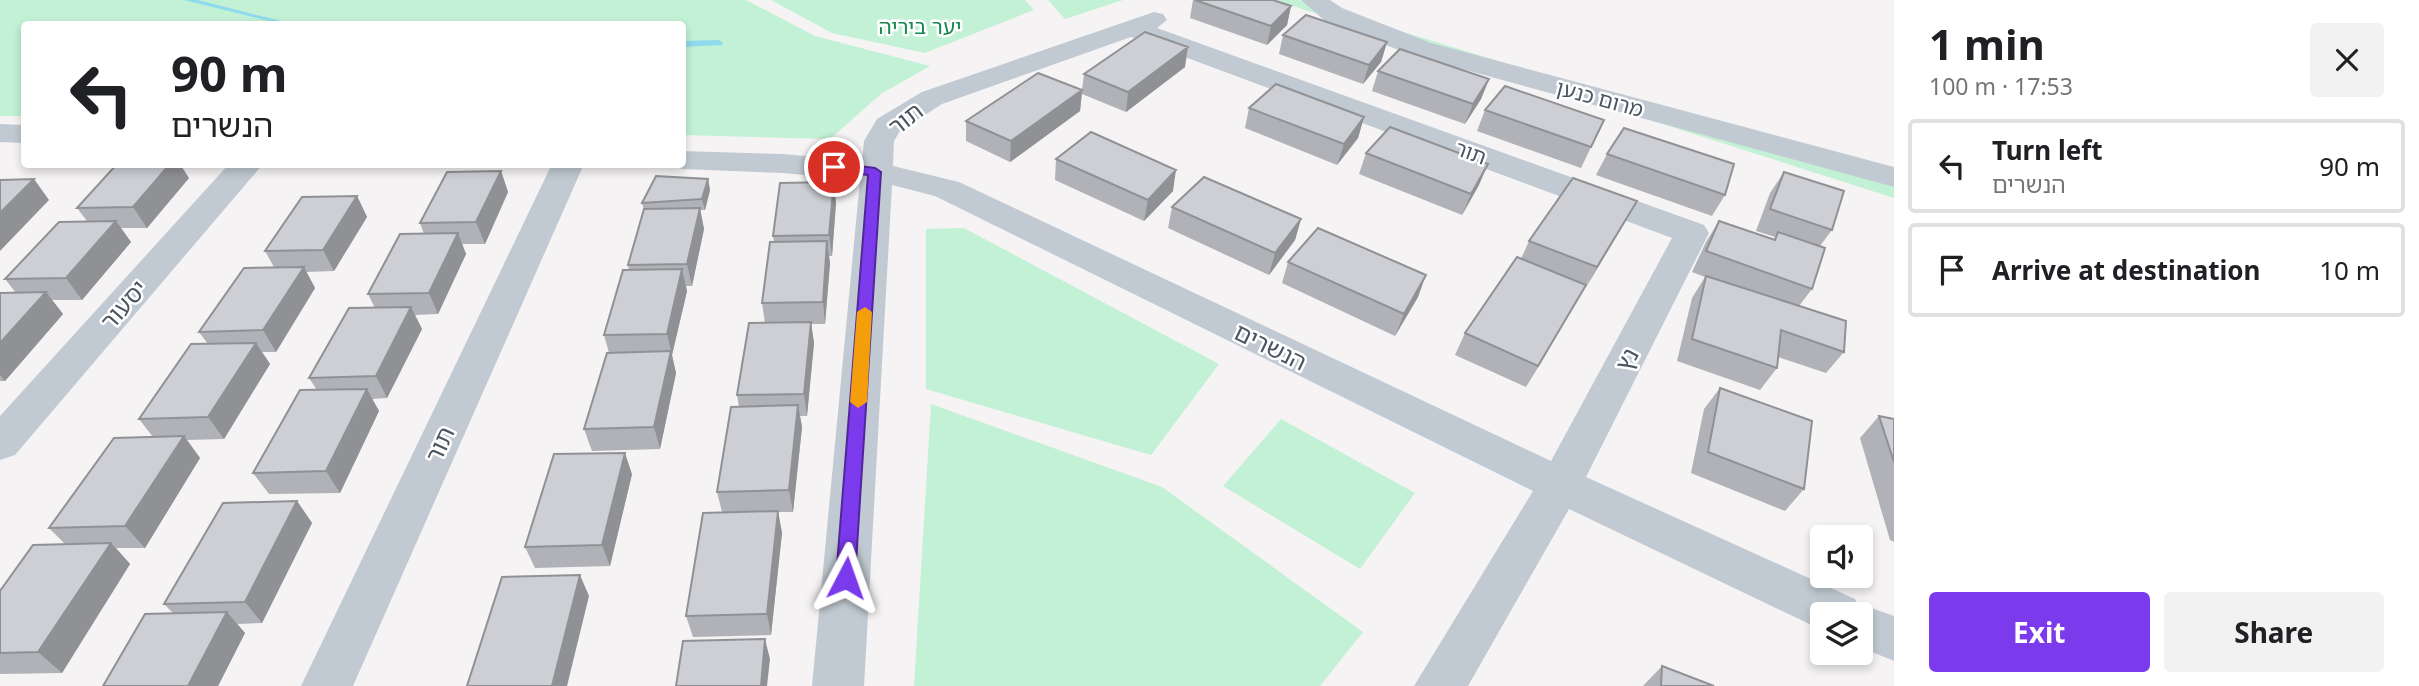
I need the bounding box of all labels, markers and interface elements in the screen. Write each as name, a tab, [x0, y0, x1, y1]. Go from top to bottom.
park label: יער ביריה	[879, 12, 961, 40]
text: 1 min	[1929, 15, 2045, 72]
button: close	[2310, 23, 2384, 97]
text: 90 m	[171, 40, 288, 106]
icon: left	[56, 49, 147, 140]
text: 100 m · 17:53	[1929, 70, 2073, 102]
street label: מרום כנען	[1553, 73, 1647, 123]
street label: תור	[881, 94, 929, 142]
text: הנשרים	[171, 103, 273, 146]
text: Turn left	[1992, 132, 2103, 168]
street label: תור	[1451, 133, 1491, 171]
pin	[804, 137, 864, 197]
icon: left	[1933, 147, 1971, 185]
icon: arrive	[815, 148, 853, 186]
text: 90 m	[2319, 148, 2380, 184]
text: הנשרים	[1992, 168, 2066, 200]
icon: arrive	[1933, 251, 1971, 289]
text: Arrive at destination	[1992, 252, 2261, 288]
text: 10 m	[2319, 252, 2380, 288]
street label: יסעור	[92, 272, 154, 336]
street label: הנשרים	[1229, 314, 1313, 378]
street label: נץ	[1606, 342, 1646, 376]
street label: תור	[416, 421, 462, 467]
map controls	[1810, 525, 1873, 665]
button: sound	[1810, 525, 1873, 588]
position arrow	[809, 541, 883, 615]
button: Exit	[1929, 592, 2150, 672]
button: Share	[2164, 592, 2384, 672]
button: layers	[1810, 602, 1873, 665]

